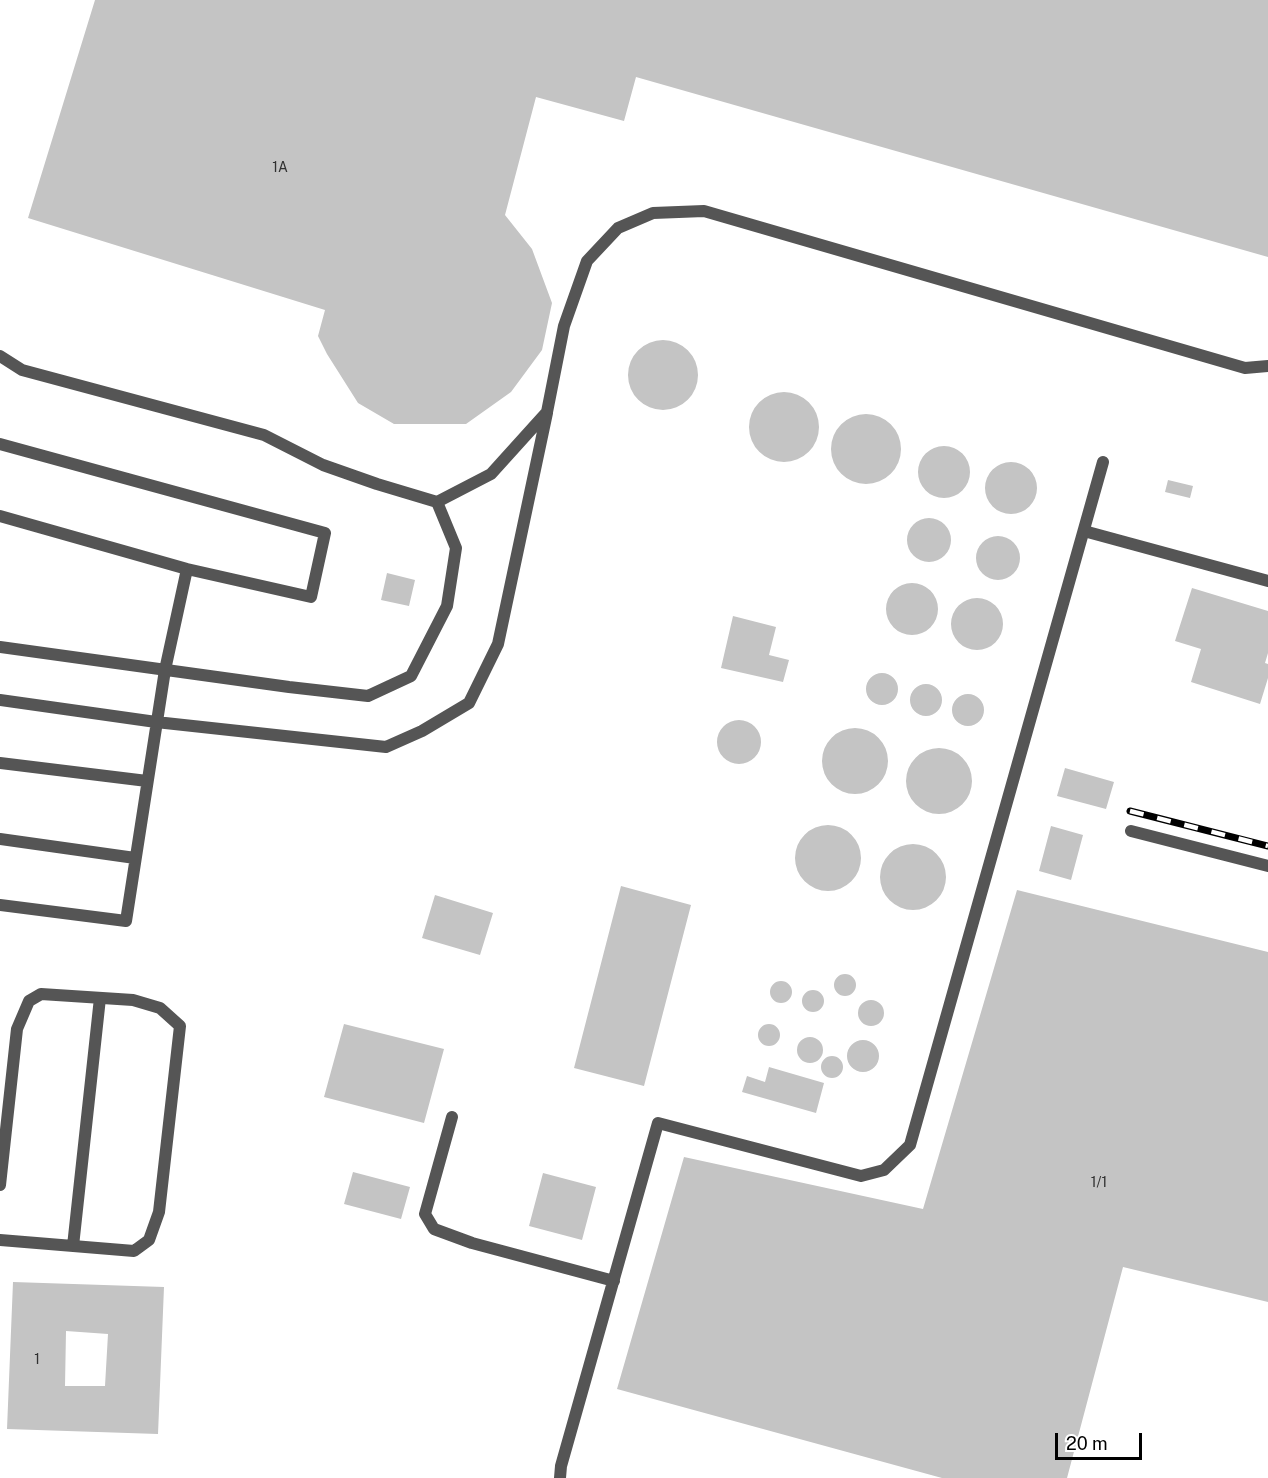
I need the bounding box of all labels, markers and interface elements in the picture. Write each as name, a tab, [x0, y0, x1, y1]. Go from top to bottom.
house number: 1A	[272, 160, 288, 176]
house number: 1/1	[1091, 1175, 1107, 1191]
house number: 1	[34, 1352, 40, 1368]
scale bar	[1058, 1421, 1145, 1459]
text: 20 m	[1066, 1433, 1108, 1454]

